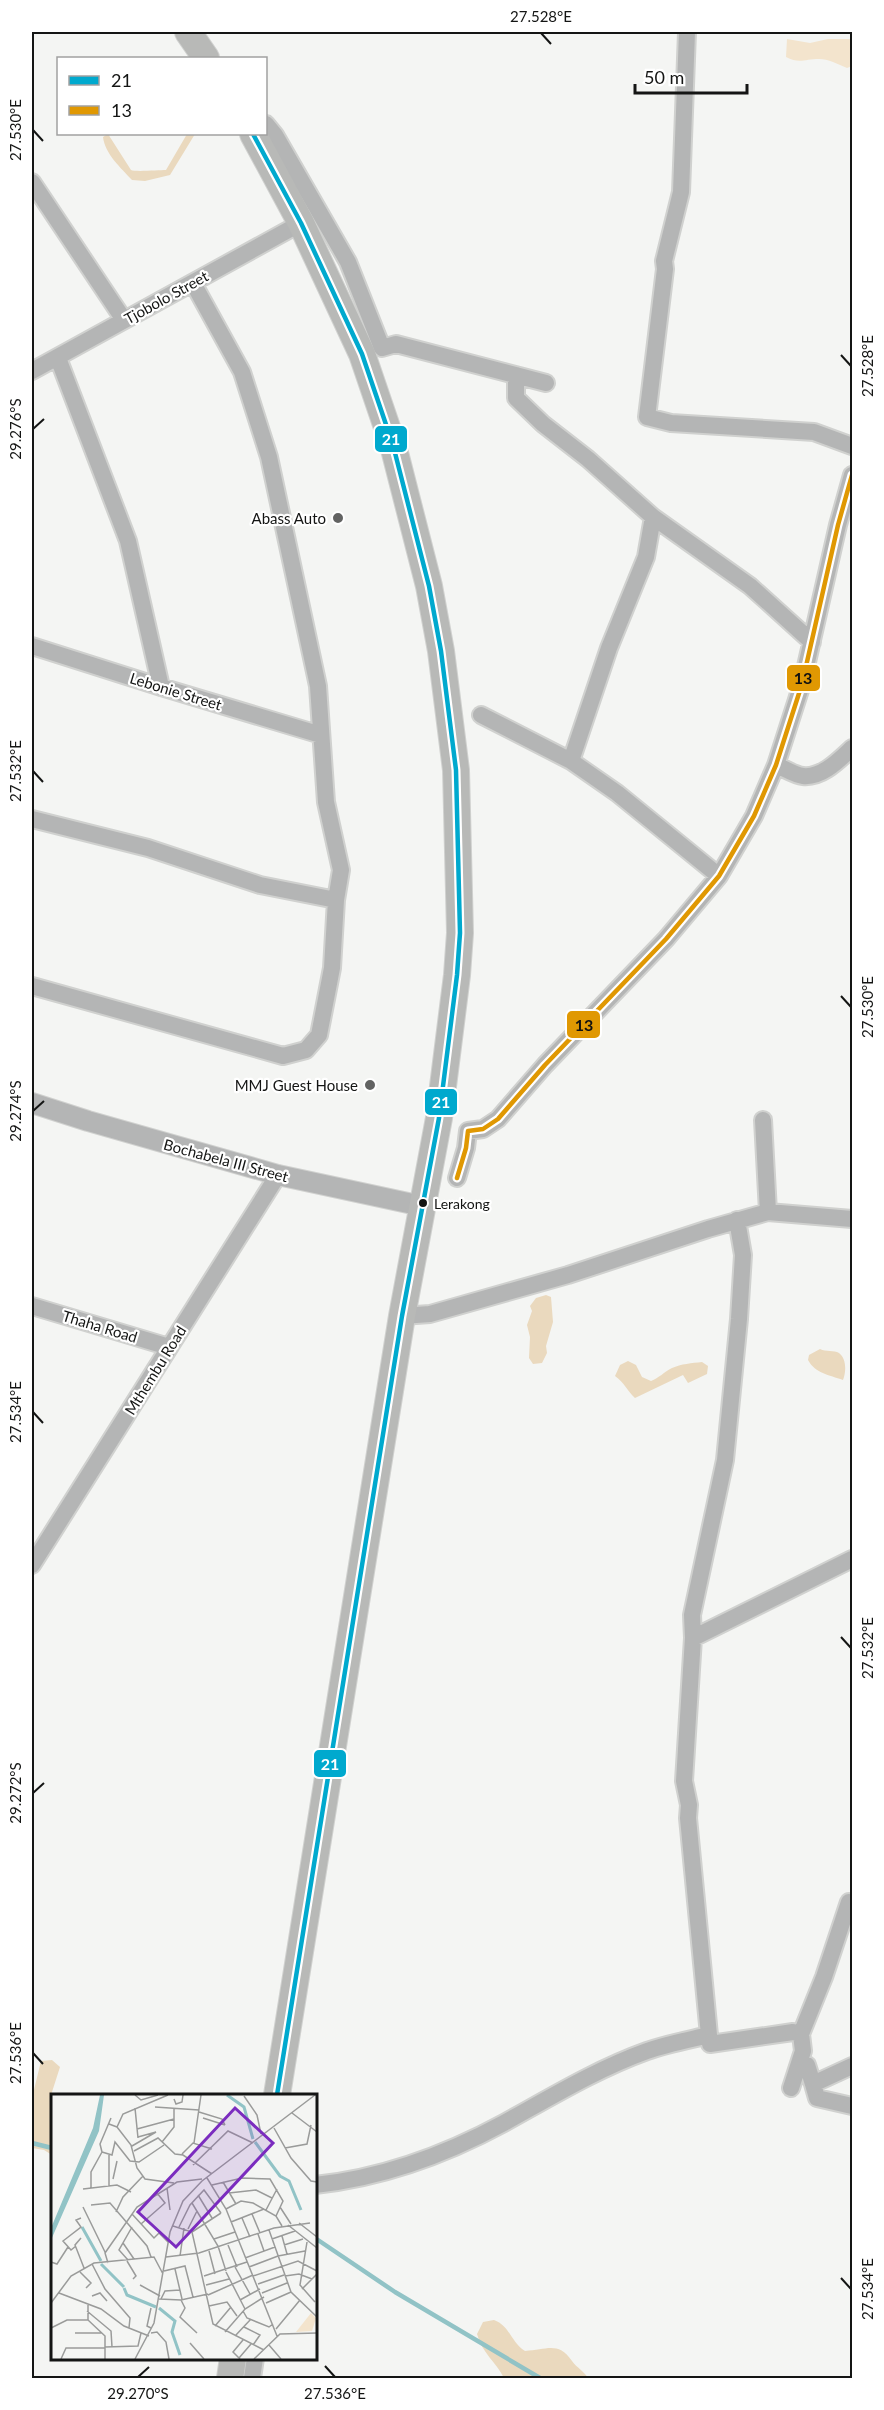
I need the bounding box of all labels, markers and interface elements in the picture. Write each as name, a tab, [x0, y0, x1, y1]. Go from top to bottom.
text: 27.528°E	[510, 7, 572, 25]
legend	[57, 57, 267, 135]
scale bar	[635, 57, 748, 95]
text: 50 m	[644, 66, 684, 88]
text: 21	[111, 69, 132, 91]
text: 27.530°E	[6, 99, 24, 161]
text: 13	[111, 99, 132, 121]
street label: Tjobolo Street	[121, 266, 212, 327]
text: 27.528°E	[858, 335, 876, 397]
text: 29.276°S	[6, 398, 24, 460]
line badge: 21	[374, 425, 408, 453]
text: 21	[382, 429, 400, 448]
place label: Abass Auto	[252, 509, 326, 527]
marker: Abass Auto	[331, 511, 345, 525]
line badge: 13	[786, 664, 821, 692]
street label: Lebonie Street	[128, 668, 225, 714]
text: 13	[794, 668, 812, 687]
text: 27.532°E	[6, 740, 24, 802]
text: 27.530°E	[858, 976, 876, 1038]
line badge: 13	[566, 1010, 601, 1039]
text: 13	[575, 1015, 593, 1034]
place label: MMJ Guest House	[235, 1076, 358, 1094]
marker: MMJ Guest House	[363, 1078, 377, 1092]
text: 29.274°S	[6, 1080, 24, 1142]
line badge: 21	[424, 1088, 458, 1116]
text: 21	[432, 1092, 450, 1111]
street label: Bochabela III Street	[162, 1135, 291, 1185]
place label: Lerakong	[434, 1195, 490, 1212]
marker: Lerakong	[417, 1197, 429, 1209]
street label: Thaha Road	[60, 1306, 140, 1346]
street label: Mthembu Road	[120, 1322, 190, 1418]
text: 27.534°E	[6, 1381, 24, 1443]
text: 27.532°E	[858, 1617, 876, 1679]
line badge: 21	[313, 1749, 347, 1778]
text: 21	[321, 1754, 339, 1773]
text: 29.272°S	[6, 1762, 24, 1824]
text: 27.536°E	[6, 2022, 24, 2084]
inset map	[51, 2094, 316, 2359]
text: 27.534°E	[858, 2258, 876, 2320]
text: 29.270°S	[107, 2384, 169, 2402]
text: 27.536°E	[304, 2384, 366, 2402]

